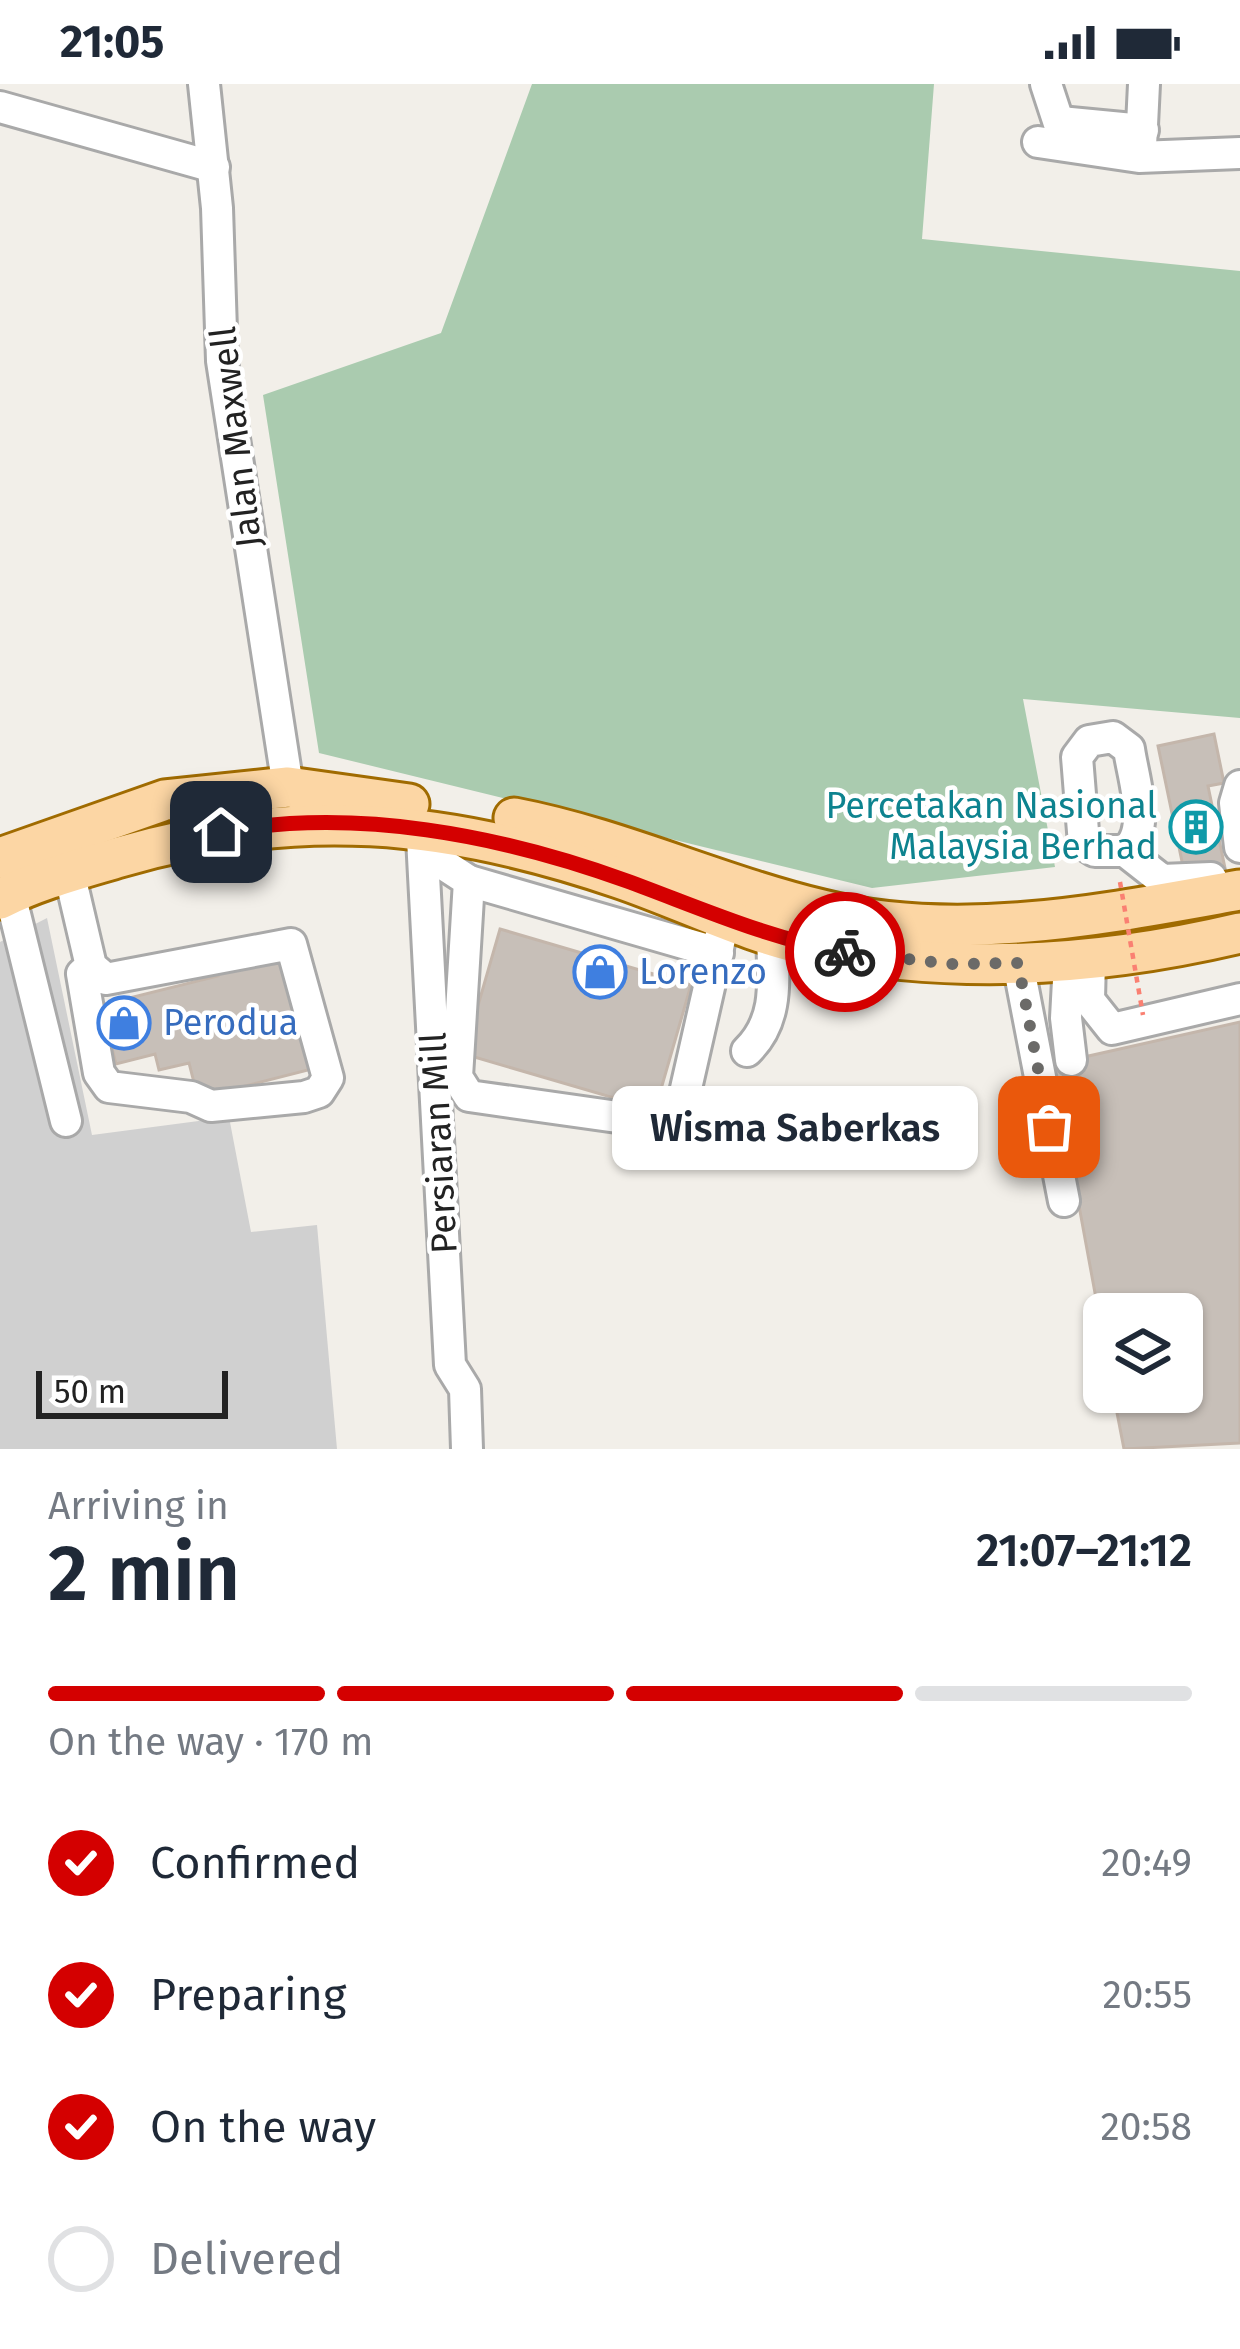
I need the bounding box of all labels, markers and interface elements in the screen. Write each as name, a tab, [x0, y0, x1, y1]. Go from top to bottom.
text: 21:05	[60, 15, 164, 69]
street label: Jalan Maxwell	[201, 324, 271, 550]
pin	[170, 781, 272, 883]
place label: Percetakan Nasional Malaysia Berhad	[826, 784, 1157, 869]
icon: home	[188, 799, 254, 865]
building icon: Percetakan Nasional Malaysia Berhad	[1168, 799, 1224, 855]
courier	[785, 892, 905, 1012]
icon: bike	[812, 919, 878, 985]
shop icon: Lorenzo	[572, 944, 628, 1000]
place label: Lorenzo	[639, 950, 767, 994]
shop icon: Perodua	[96, 995, 152, 1051]
place label: Perodua	[163, 1001, 298, 1045]
street label: Persiaran Mill	[411, 1031, 467, 1255]
pin	[998, 1076, 1100, 1178]
callout: Wisma Saberkas	[611, 1085, 977, 1169]
icon: bag	[1016, 1094, 1082, 1160]
text: Wisma Saberkas	[650, 1105, 940, 1151]
map controls	[1083, 1293, 1203, 1413]
button: layers	[1083, 1293, 1203, 1413]
scale bar	[36, 1365, 228, 1418]
text: 50 m	[54, 1372, 126, 1412]
text: Arriving in	[48, 1483, 229, 1529]
text: 21:07–21:12	[976, 1524, 1192, 1578]
text: 2 min	[48, 1527, 240, 1621]
text: On the way · 170 m	[48, 1719, 373, 1765]
icon: check	[48, 1830, 114, 1896]
text: Confirmed	[150, 1836, 360, 1890]
text: 20:49	[1101, 1840, 1192, 1886]
icon: check	[48, 1962, 114, 2028]
text: Preparing	[150, 1968, 346, 2022]
text: 20:55	[1103, 1972, 1192, 2018]
icon: check	[48, 2094, 114, 2160]
text: On the way	[150, 2100, 376, 2154]
text: 20:58	[1100, 2104, 1192, 2150]
text: Delivered	[150, 2232, 343, 2286]

